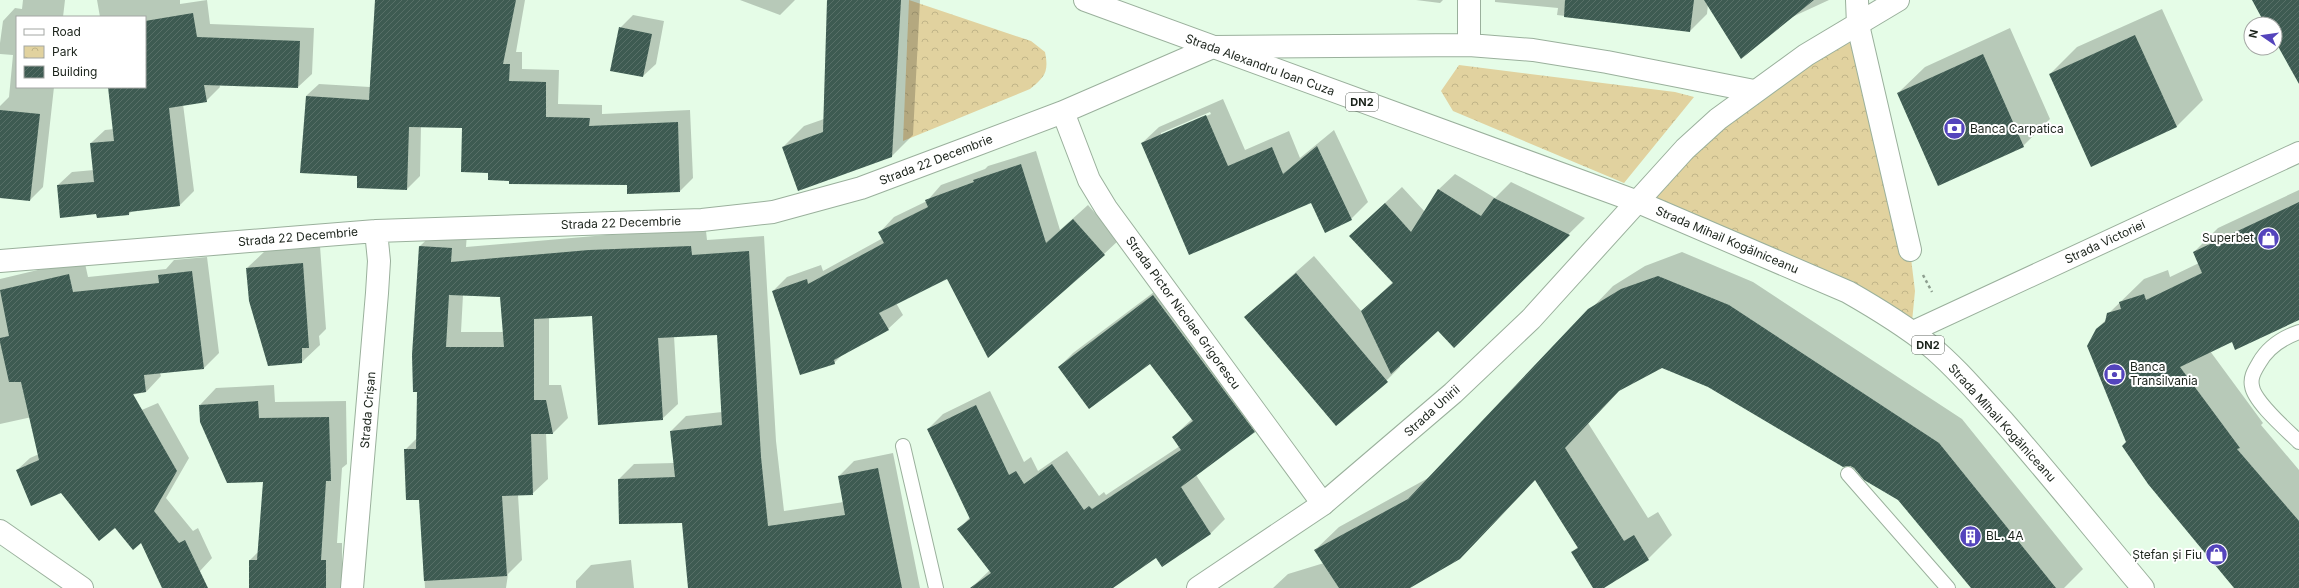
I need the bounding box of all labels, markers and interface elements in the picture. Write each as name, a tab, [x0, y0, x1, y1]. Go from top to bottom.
legend	[16, 16, 146, 88]
north arrow	[2243, 16, 2283, 56]
text: Road	[52, 24, 81, 39]
text: N	[2245, 28, 2261, 39]
street label: Strada Alexandru Ioan Cuza	[1183, 30, 1337, 99]
text: Park	[52, 44, 78, 59]
text: Building	[52, 64, 97, 79]
road number: DN2	[1346, 93, 1378, 111]
bank icon: Banca Carpatica	[1942, 116, 1968, 142]
place label: Banca Carpatica	[1970, 121, 2064, 136]
street label: Strada 22 Decembrie	[877, 131, 995, 188]
street label: Strada Mihail Kogălniceanu	[1653, 203, 1801, 276]
street label: Strada 22 Decembrie	[561, 213, 681, 232]
street label: Strada Victoriei	[2062, 216, 2147, 267]
street label: Strada 22 Decembrie	[237, 224, 359, 249]
shop icon: Superbet	[2256, 225, 2282, 251]
place label: Superbet	[2202, 230, 2254, 245]
street label: Strada Pictor Nicolae Grigorescu	[1123, 233, 1244, 392]
road number: DN2	[1912, 336, 1944, 354]
place label: Banca Transilvania	[2130, 359, 2198, 388]
street label: Strada Mihail Kogălniceanu	[1945, 361, 2059, 485]
bank icon: Banca Transilvania	[2101, 361, 2127, 387]
street label: Strada Crișan	[357, 371, 378, 449]
street label: Strada Unirii	[1401, 382, 1463, 440]
building icon: BL. 4A	[1958, 523, 1984, 549]
place label: BL. 4A	[1986, 528, 2024, 543]
shop icon: Ștefan și Fiu	[2204, 542, 2230, 568]
place label: Ștefan și Fiu	[2132, 547, 2202, 562]

